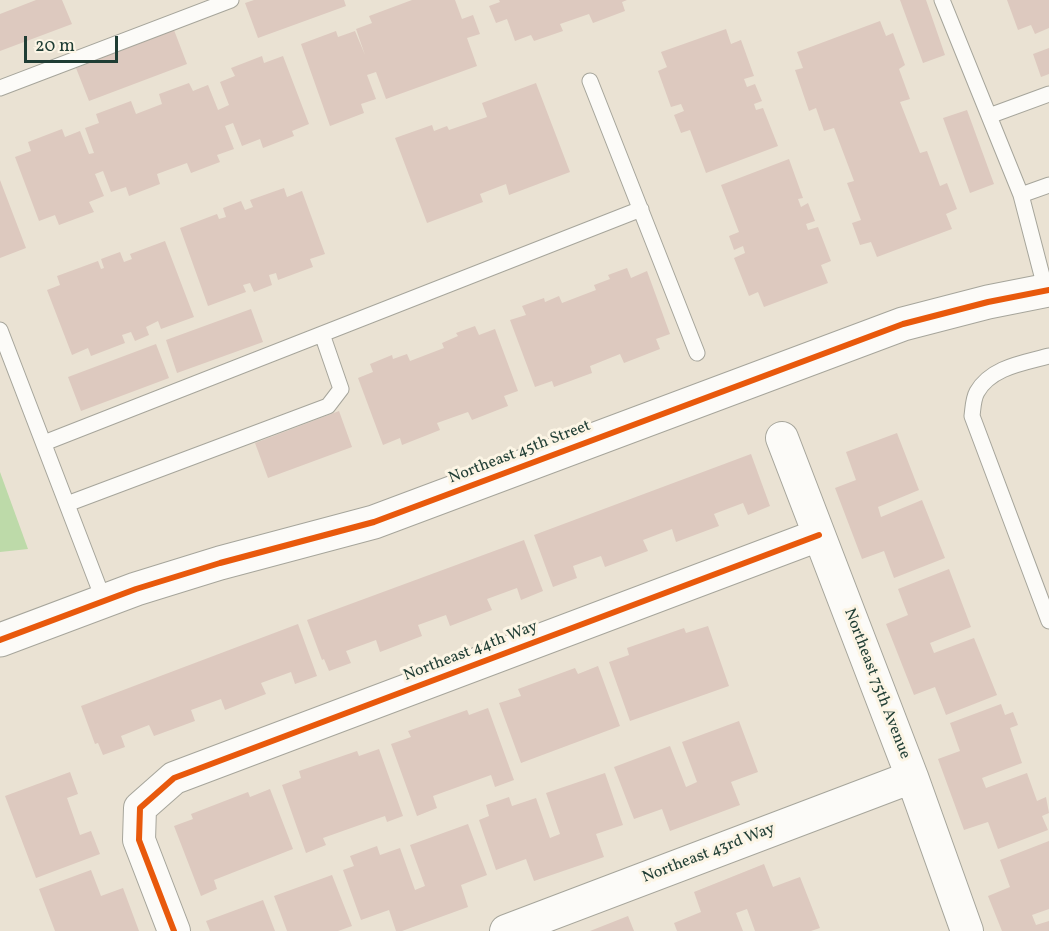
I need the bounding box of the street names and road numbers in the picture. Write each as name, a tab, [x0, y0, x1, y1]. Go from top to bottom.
street label: Northeast 45th Street	[446, 417, 594, 489]
street label: Northeast 75th Avenue	[838, 606, 914, 762]
street label: Northeast 44th Way	[401, 618, 541, 686]
street label: Northeast 43rd Way	[640, 820, 778, 888]

